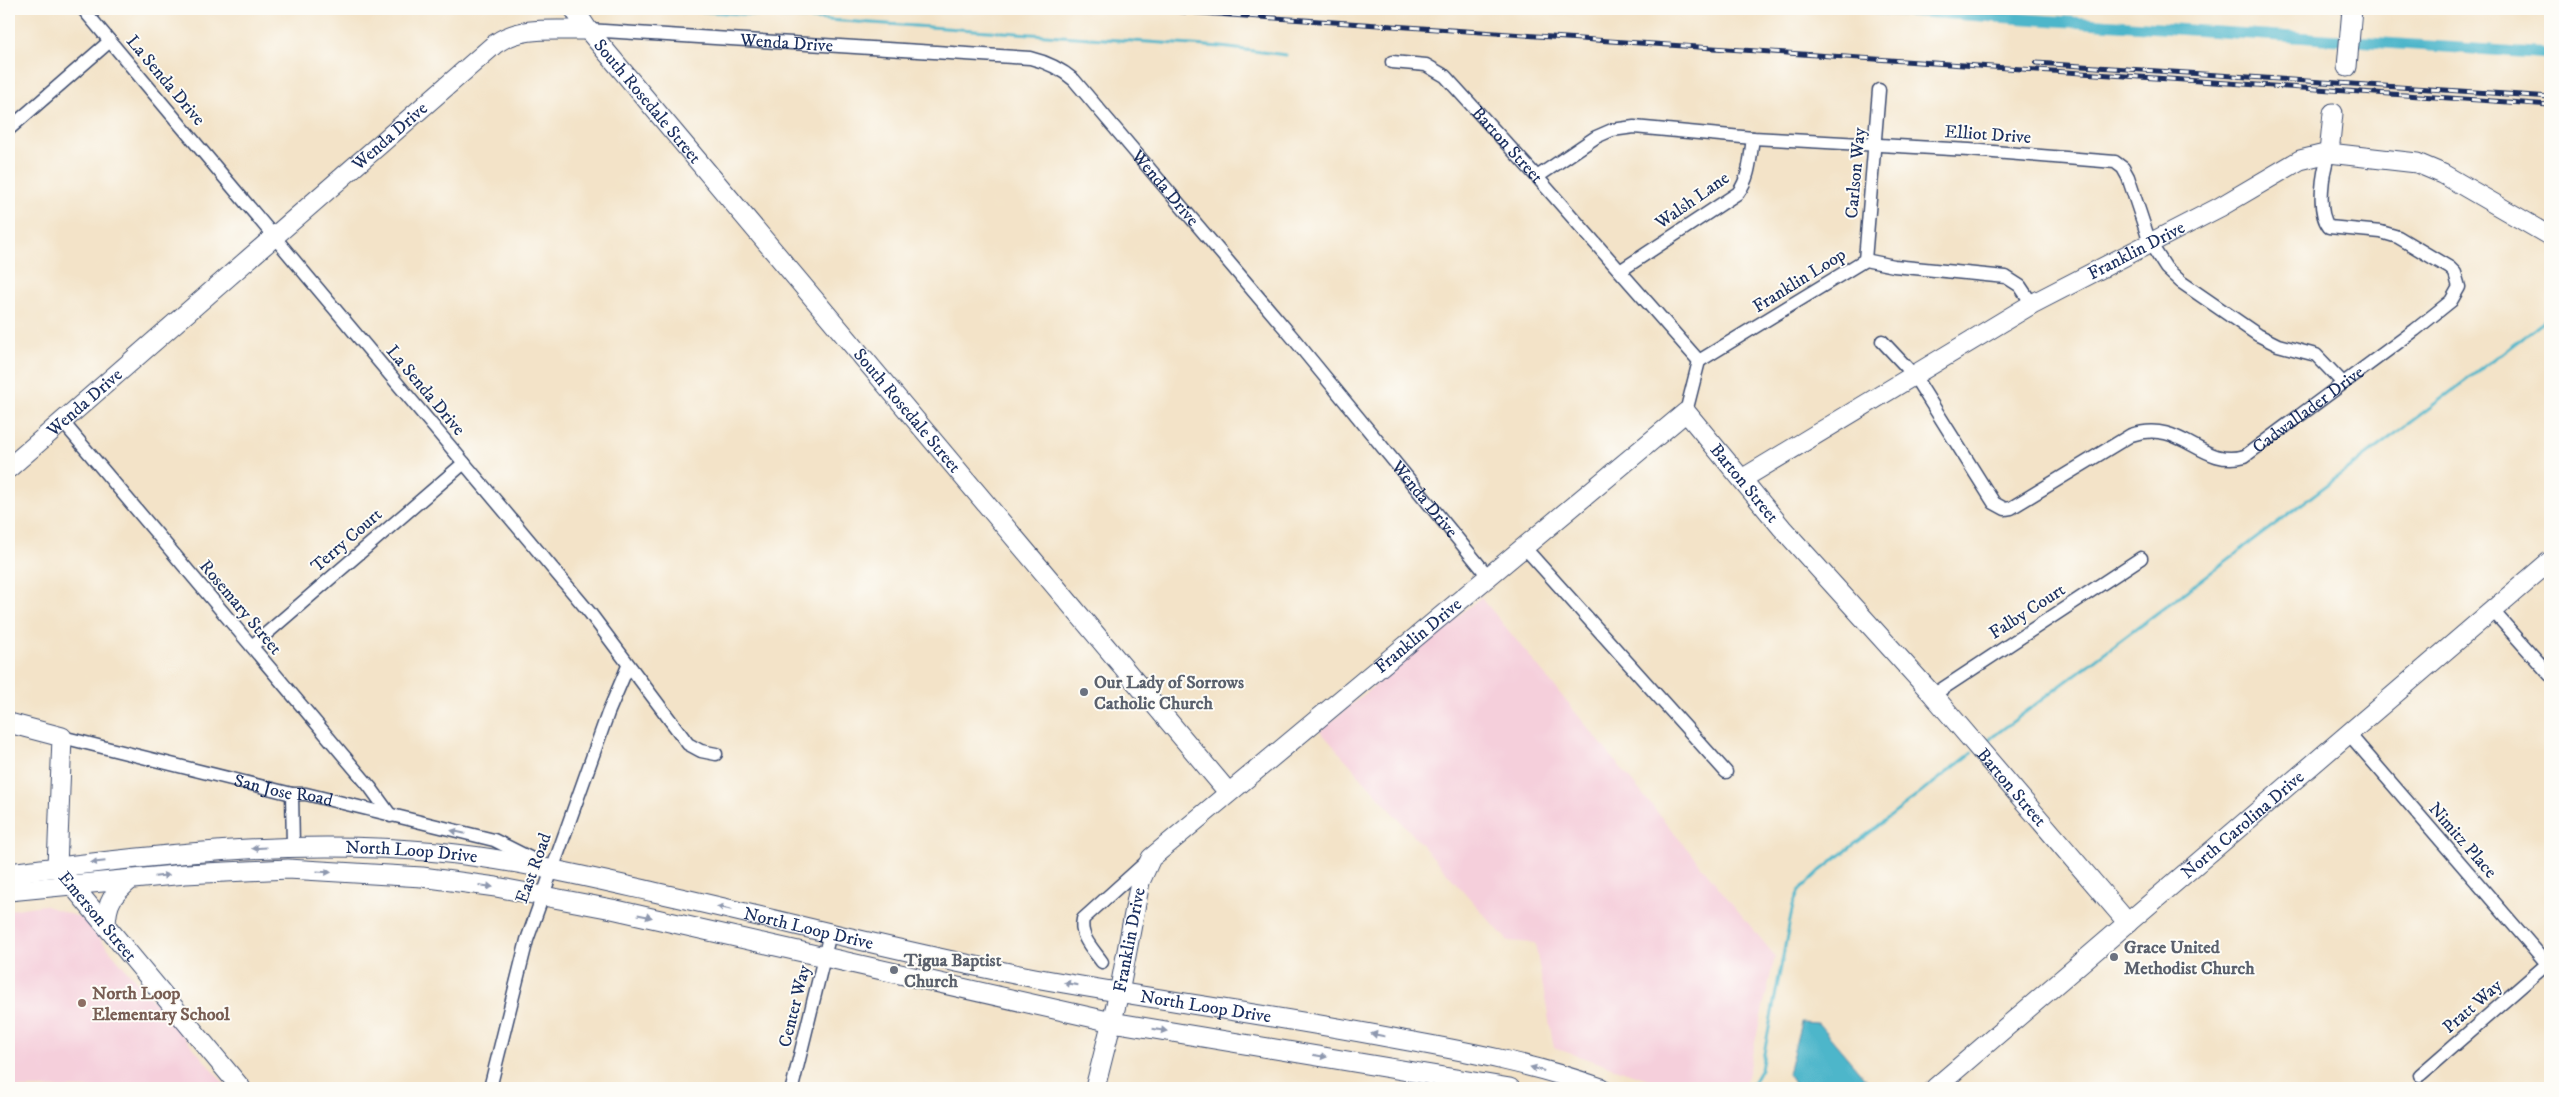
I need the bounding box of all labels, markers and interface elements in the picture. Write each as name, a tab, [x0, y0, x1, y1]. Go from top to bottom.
street label: Wenda Drive	[738, 30, 834, 57]
street label: La Senda Drive	[121, 31, 209, 130]
street label: South Rosedale Street	[588, 35, 706, 169]
street label: Wenda Drive	[347, 98, 432, 176]
street label: Barton Street	[1466, 102, 1548, 188]
street label: Elliot Drive	[1944, 121, 2032, 149]
street label: Carlson Way	[1841, 126, 1871, 219]
street label: Wenda Drive	[1126, 145, 1203, 231]
street label: Walsh Lane	[1651, 167, 1734, 235]
street label: Franklin Drive	[2084, 217, 2189, 285]
street label: Franklin Loop	[1749, 244, 1850, 318]
street label: La Senda Drive	[381, 341, 469, 440]
street label: South Rosedale Street	[848, 344, 965, 478]
street label: Cadwallader Drive	[2249, 362, 2369, 459]
street label: Wenda Drive	[42, 364, 127, 443]
street label: Barton Street	[1705, 440, 1783, 528]
street label: Wenda Drive	[1385, 456, 1462, 542]
street label: Terry Court	[307, 504, 387, 578]
street label: Rosemary Street	[194, 556, 286, 660]
street label: Falby Court	[1985, 579, 2070, 645]
street label: Franklin Drive	[1371, 594, 1467, 679]
place label: Our Lady of Sorrows Catholic Church	[1094, 672, 1244, 715]
marker: Our Lady of Sorrows Catholic Church	[1078, 686, 1090, 698]
street label: Barton Street	[1972, 744, 2051, 832]
street label: North Carolina Drive	[2177, 766, 2309, 884]
street label: San Jose Road	[232, 770, 335, 812]
street label: Nimitz Place	[2423, 798, 2501, 883]
one-way arrow	[451, 828, 466, 836]
street label: East Road	[511, 830, 557, 907]
street label: North Loop Drive	[345, 837, 479, 869]
one-way arrow	[251, 844, 267, 852]
one-way arrow	[89, 858, 105, 866]
street label: Emerson Street	[53, 867, 141, 967]
one-way arrow	[316, 868, 332, 876]
one-way arrow	[154, 872, 170, 880]
one-way arrow	[478, 882, 494, 890]
street label: Franklin Drive	[1109, 886, 1151, 994]
street label: North Loop Drive	[741, 903, 875, 955]
one-way arrow	[717, 904, 732, 912]
one-way arrow	[638, 912, 653, 920]
place label: Grace United Methodist Church	[2124, 937, 2255, 980]
place label: Tigua Baptist Church	[903, 950, 1002, 993]
marker: Grace United Methodist Church	[2108, 951, 2120, 963]
street label: Center Way	[774, 962, 816, 1050]
marker: Tigua Baptist Church	[888, 964, 900, 976]
street label: Pratt Way	[2438, 975, 2507, 1039]
one-way arrow	[1063, 980, 1079, 988]
place label: North Loop Elementary School	[92, 983, 230, 1026]
street label: North Loop Drive	[1139, 986, 1273, 1028]
marker: North Loop Elementary School	[76, 997, 88, 1009]
one-way arrow	[1152, 1027, 1168, 1035]
one-way arrow	[1370, 1030, 1386, 1038]
one-way arrow	[1313, 1053, 1329, 1061]
one-way arrow	[1530, 1065, 1545, 1073]

